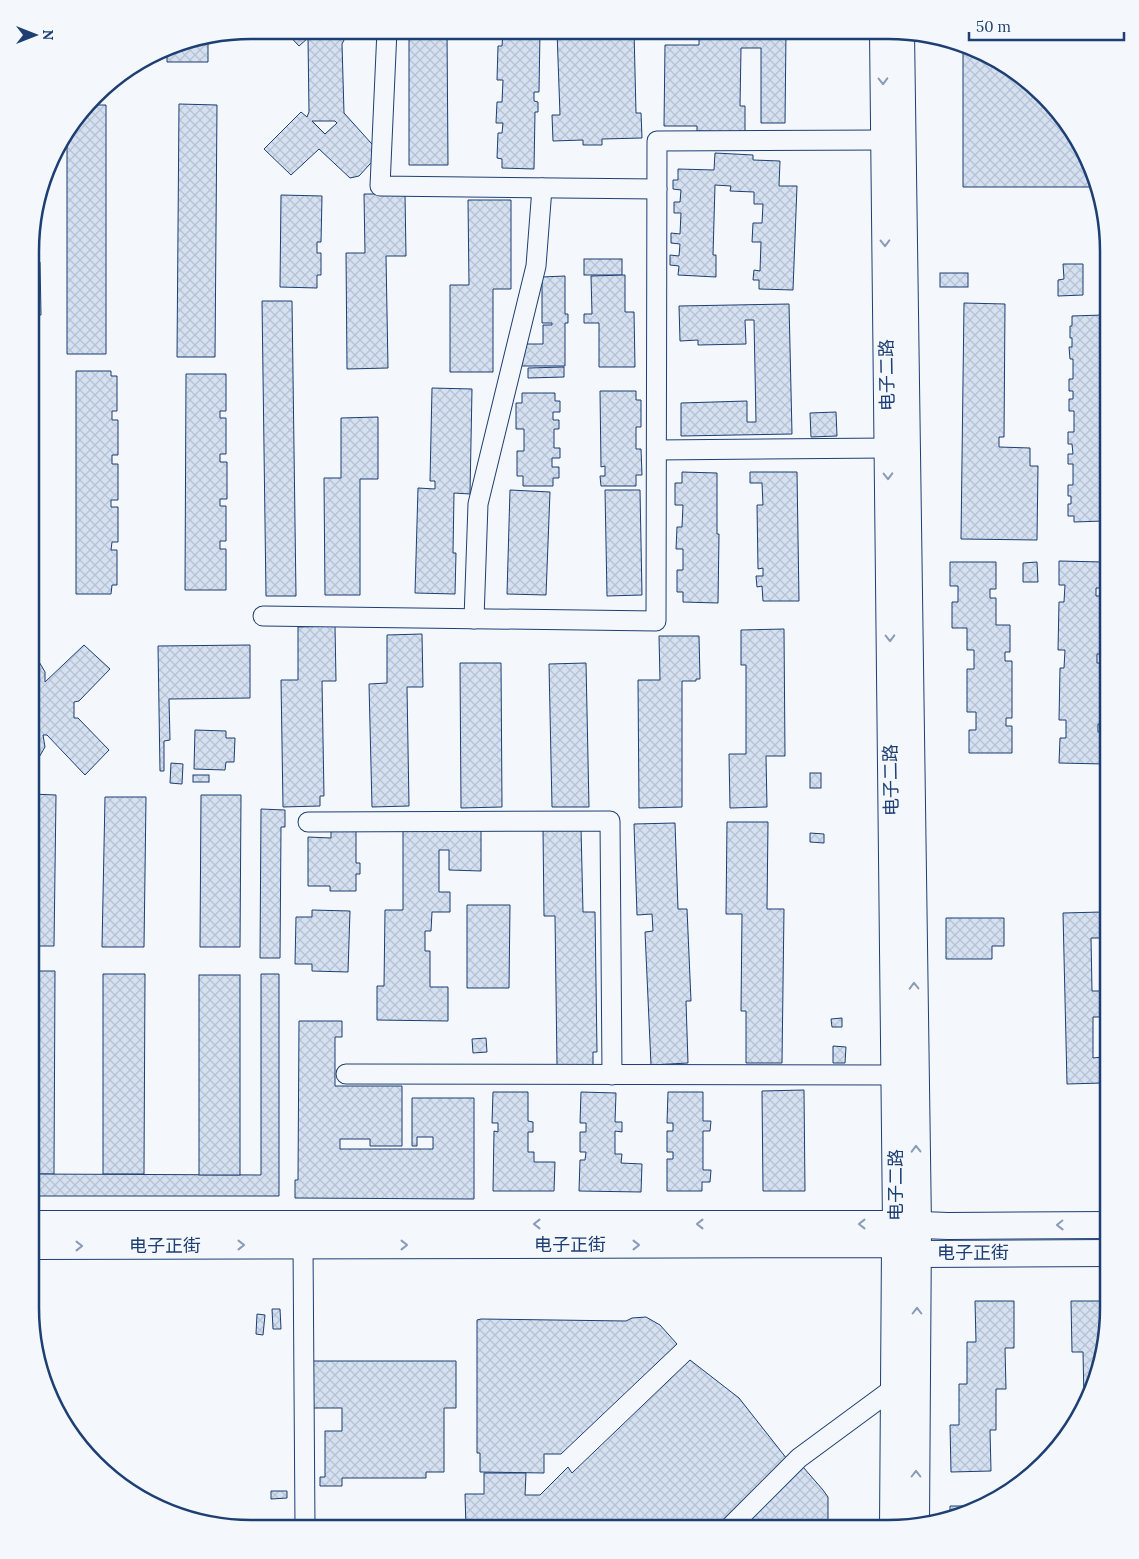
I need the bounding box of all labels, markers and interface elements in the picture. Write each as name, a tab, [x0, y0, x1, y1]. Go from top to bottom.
north arrow	[10, 10, 60, 60]
scale bar	[969, 10, 1124, 42]
text: 50 m	[976, 17, 1011, 36]
text: N	[39, 30, 57, 41]
one-way arrow	[878, 77, 888, 85]
one-way arrow	[880, 240, 890, 247]
street label: 电子二路	[874, 339, 899, 411]
one-way arrow	[883, 472, 893, 480]
one-way arrow	[885, 634, 895, 642]
street label: 电子二路	[878, 744, 903, 816]
one-way arrow	[909, 982, 919, 990]
one-way arrow	[911, 1145, 921, 1152]
street label: 电子二路	[884, 1149, 907, 1221]
one-way arrow	[533, 1219, 541, 1229]
one-way arrow	[696, 1219, 704, 1229]
one-way arrow	[858, 1219, 866, 1229]
one-way arrow	[1056, 1220, 1064, 1230]
street label: 电子正街	[534, 1233, 606, 1256]
street label: 电子正街	[129, 1234, 201, 1257]
one-way arrow	[238, 1240, 246, 1250]
one-way arrow	[400, 1240, 408, 1250]
one-way arrow	[633, 1240, 641, 1250]
one-way arrow	[76, 1241, 83, 1251]
street label: 电子正街	[937, 1241, 1009, 1264]
one-way arrow	[912, 1307, 922, 1315]
one-way arrow	[911, 1470, 921, 1478]

